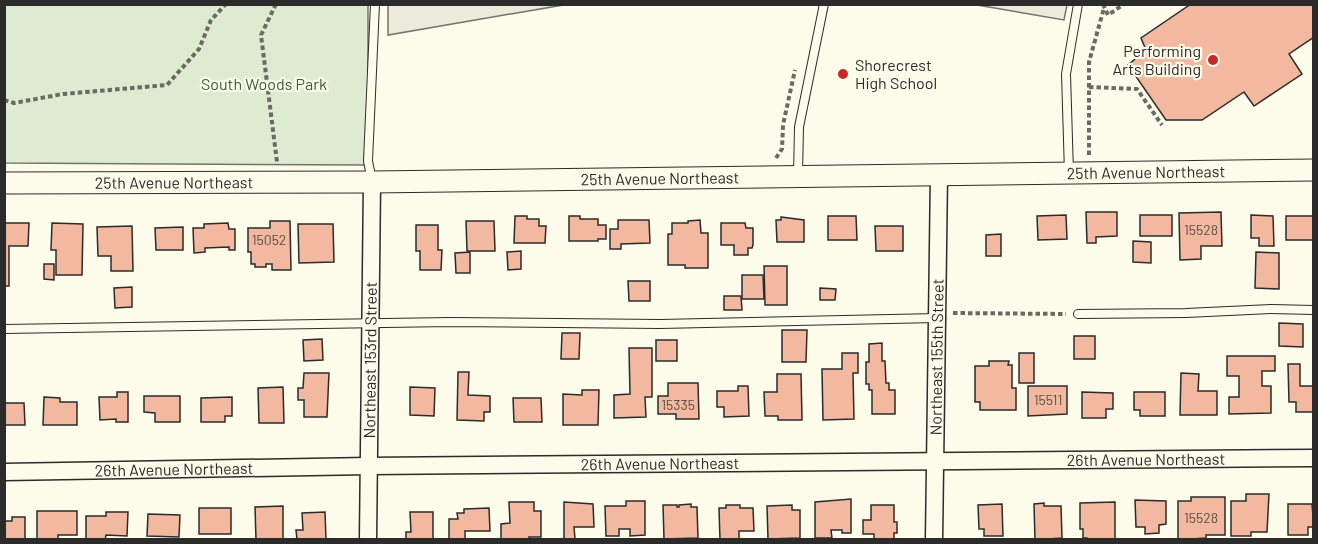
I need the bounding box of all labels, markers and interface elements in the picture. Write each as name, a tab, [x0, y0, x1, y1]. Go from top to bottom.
place label: Performing Arts Building	[1112, 41, 1201, 78]
marker: Performing Arts Building	[1206, 53, 1220, 67]
place label: Shorecrest High School	[855, 55, 937, 92]
marker: Shorecrest High School	[836, 67, 850, 81]
park label: South Woods Park	[201, 74, 327, 93]
street label: 25th Avenue Northeast	[1066, 161, 1225, 182]
street label: 25th Avenue Northeast	[581, 167, 739, 188]
street label: 25th Avenue Northeast	[95, 172, 253, 192]
house number: 15528	[1184, 221, 1218, 238]
house number: 15052	[252, 231, 286, 248]
street label: Northeast 155th Street	[925, 278, 947, 436]
street label: Northeast 153rd Street	[359, 281, 380, 439]
house number: 15511	[1034, 391, 1062, 408]
house number: 15335	[661, 396, 695, 413]
street label: 26th Avenue Northeast	[1067, 449, 1225, 469]
street label: 26th Avenue Northeast	[581, 453, 739, 473]
street label: 26th Avenue Northeast	[94, 458, 253, 480]
house number: 15528	[1184, 509, 1218, 526]

